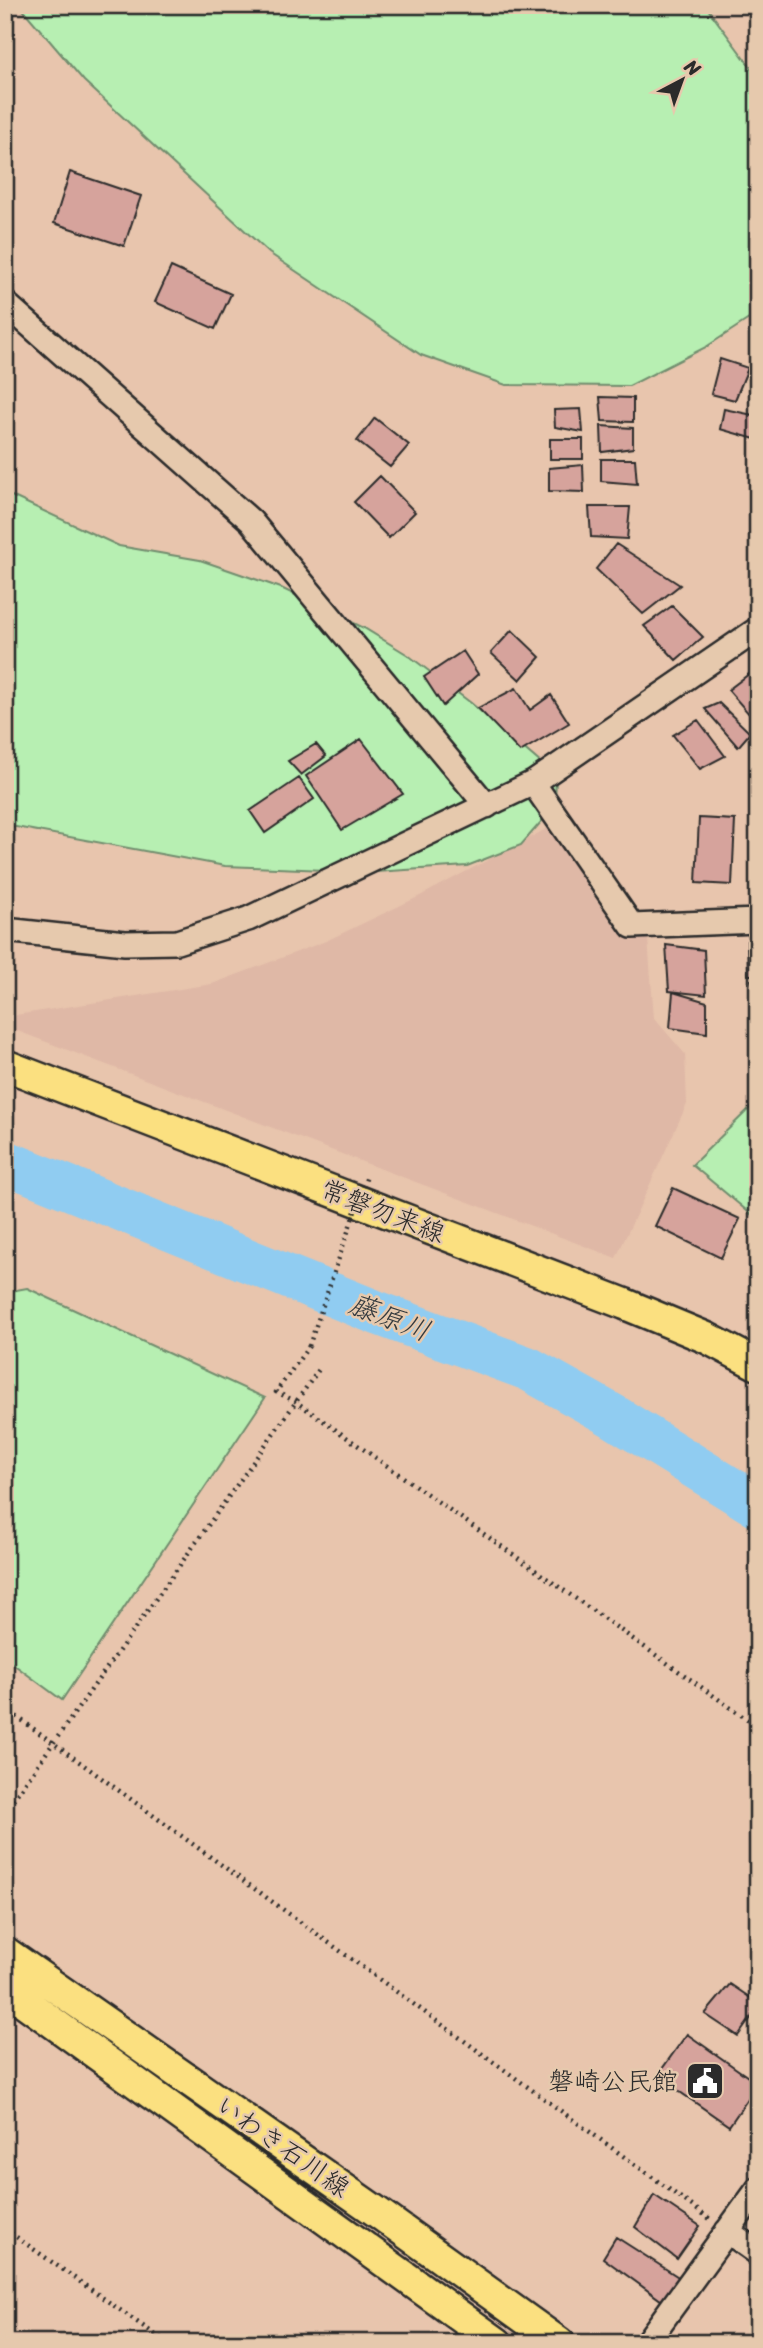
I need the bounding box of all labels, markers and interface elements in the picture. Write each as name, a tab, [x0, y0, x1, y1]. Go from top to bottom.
north arrow	[648, 46, 718, 116]
text: N	[676, 50, 709, 85]
street label: 常磐勿来線	[314, 1166, 452, 1256]
water label: 藤原川	[342, 1280, 438, 1355]
place label: 磐崎公民館	[548, 2058, 678, 2104]
public building icon: 磐崎公民館	[684, 2060, 726, 2102]
street label: いわき石川線	[206, 2082, 360, 2210]

